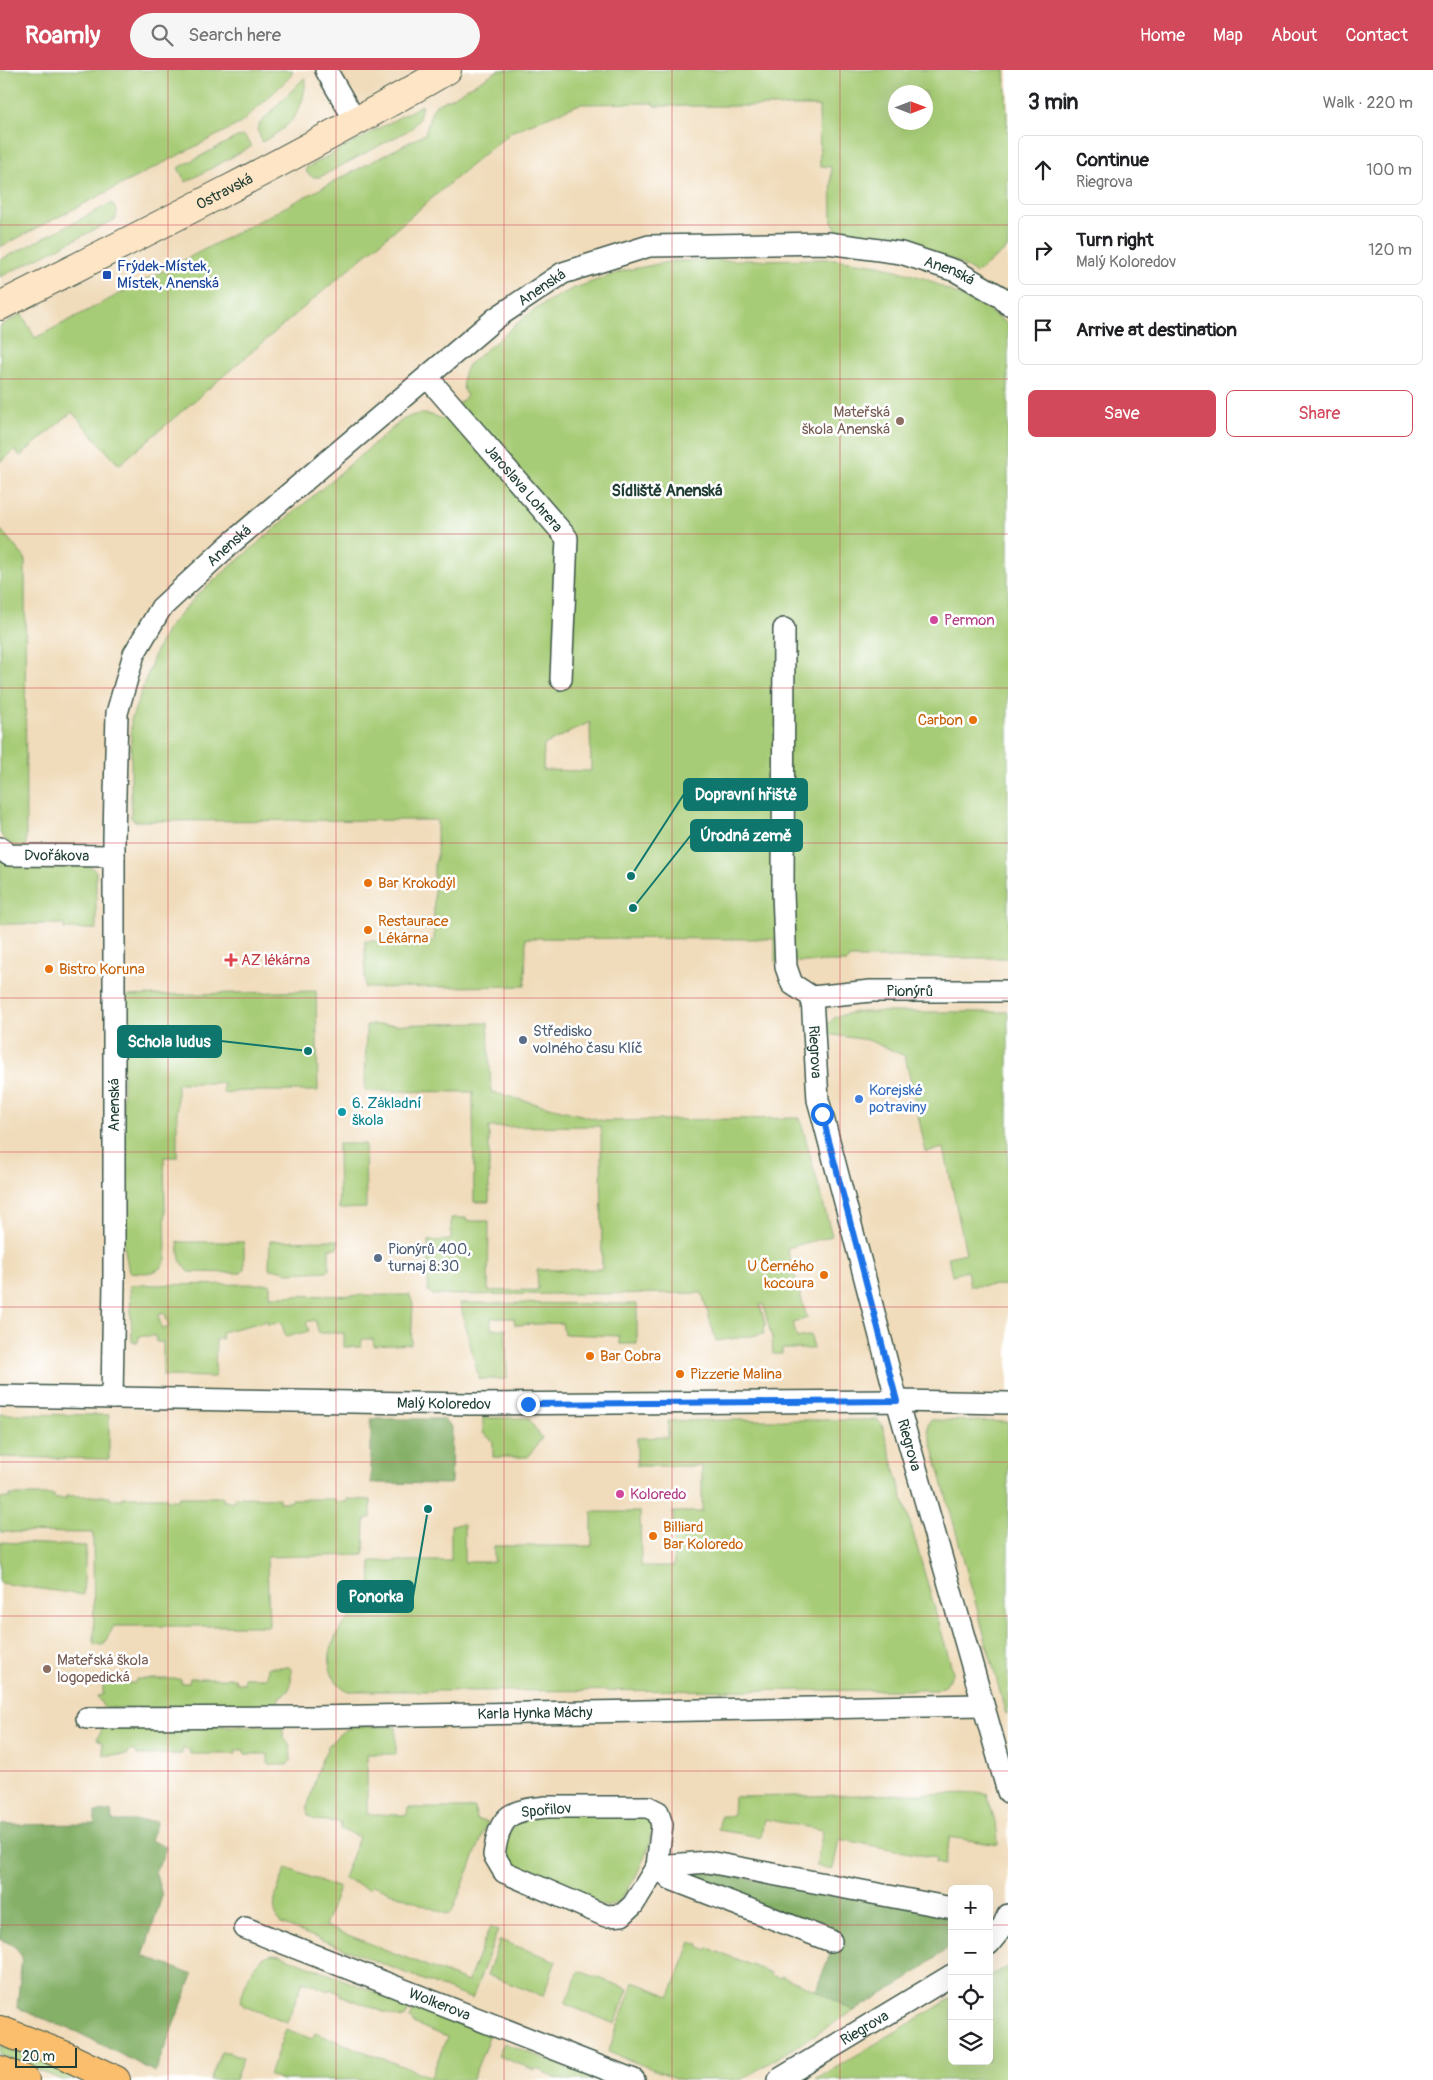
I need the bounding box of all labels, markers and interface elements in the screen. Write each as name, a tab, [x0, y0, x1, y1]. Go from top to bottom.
search box	[130, 13, 480, 58]
text: Roamly	[25, 21, 100, 50]
icon: search	[148, 21, 176, 49]
text: Search here	[188, 23, 281, 47]
text: Home	[1140, 24, 1185, 47]
text: Map	[1213, 24, 1243, 47]
text: About	[1271, 24, 1317, 47]
text: Contact	[1345, 24, 1408, 47]
north arrow	[888, 85, 933, 130]
text: 3 min	[1028, 89, 1078, 116]
text: Walk · 220 m	[1323, 93, 1413, 113]
text: Continue	[1076, 148, 1149, 172]
icon: ahead	[1029, 156, 1057, 184]
text: 100 m	[1366, 160, 1412, 180]
street label: Ostravská	[193, 169, 256, 215]
text: Riegrova	[1076, 172, 1133, 192]
text: Turn right	[1076, 228, 1154, 252]
icon: right	[1029, 236, 1057, 264]
text: 120 m	[1368, 240, 1412, 260]
street label: Anenská	[921, 252, 978, 290]
text: Malý Koloredov	[1076, 252, 1176, 272]
place label: Frýdek-Místek, Místek, Anenská	[117, 257, 219, 293]
street label: Anenská	[514, 265, 570, 311]
marker: Frýdek-Místek, Místek, Anenská	[101, 269, 113, 281]
icon: arrive	[1029, 316, 1057, 344]
text: Arrive at destination	[1076, 318, 1237, 342]
button: Save	[1028, 390, 1216, 437]
button: Share	[1226, 390, 1413, 437]
place label: Mateřská škola Anenská	[802, 403, 890, 439]
marker: Mateřská škola Anenská	[894, 415, 906, 427]
street label: Jaroslava Lohrera	[480, 441, 567, 536]
district label: Sídliště Anenská	[612, 481, 723, 501]
street label: Anenská	[203, 521, 256, 571]
place label: Permon	[944, 611, 995, 630]
marker: Permon	[928, 614, 940, 626]
place label: Carbon	[918, 711, 963, 730]
marker: Carbon	[967, 714, 979, 726]
callout: Dopravní hřiště	[684, 779, 807, 810]
text: Dopravní hřiště	[695, 785, 798, 805]
callout: Úrodná země	[691, 820, 802, 851]
text: Úrodná země	[700, 826, 792, 846]
street label: Dvořákova	[24, 846, 89, 866]
place label: Bar Krokodýl	[378, 874, 456, 893]
marker: Bar Krokodýl	[362, 877, 374, 889]
place label: Restaurace Lékárna	[378, 912, 449, 948]
marker: Restaurace Lékárna	[362, 924, 374, 936]
place label: AZ lékárna	[241, 951, 310, 970]
marker: AZ lékárna	[225, 954, 237, 966]
place label: Bistro Koruna	[59, 960, 145, 979]
marker: Bistro Koruna	[43, 963, 55, 975]
street label: Pionýrů	[886, 982, 933, 1001]
place label: Středisko volného času Klíč	[532, 1022, 643, 1058]
street label: Riegrova	[804, 1025, 826, 1079]
callout: Schola ludus	[118, 1026, 221, 1057]
text: Schola ludus	[127, 1032, 211, 1052]
marker: Středisko volného času Klíč	[517, 1034, 529, 1046]
street label: Anenská	[105, 1078, 124, 1132]
place label: Korejské potraviny	[869, 1081, 927, 1117]
marker: Korejské potraviny	[853, 1093, 865, 1105]
place label: 6. Základní škola	[352, 1094, 421, 1130]
route start	[811, 1103, 834, 1126]
marker: 6. Základní škola	[336, 1106, 348, 1118]
place label: Pionýrů 400, turnaj 8:30	[387, 1240, 471, 1276]
marker: Pionýrů 400, turnaj 8:30	[372, 1252, 384, 1264]
place label: U Černého kocoura	[747, 1257, 814, 1293]
marker: U Černého kocoura	[818, 1269, 830, 1281]
place label: Bar Cobra	[600, 1347, 661, 1366]
marker: Bar Cobra	[584, 1350, 596, 1362]
place label: Pizzerie Malina	[690, 1365, 782, 1384]
marker: Pizzerie Malina	[674, 1368, 686, 1380]
route end	[517, 1393, 540, 1416]
street label: Malý Koloredov	[397, 1394, 491, 1414]
street label: Riegrova	[893, 1417, 925, 1473]
place label: Koloredo	[630, 1485, 686, 1504]
marker: Koloredo	[614, 1488, 626, 1500]
place label: Billiard Bar Koloredo	[663, 1518, 743, 1554]
marker: Billiard Bar Koloredo	[647, 1530, 659, 1542]
callout: Ponorka	[338, 1581, 413, 1612]
text: Ponorka	[348, 1587, 404, 1607]
place label: Mateřská škola logopedická	[57, 1651, 148, 1687]
marker: Mateřská škola logopedická	[41, 1663, 53, 1675]
street label: Karla Hynka Máchy	[477, 1703, 593, 1724]
street label: Spořilov	[520, 1799, 572, 1822]
map controls	[948, 1885, 993, 2065]
button: +	[948, 1885, 993, 1930]
button: −	[948, 1930, 993, 1975]
button: locate	[948, 1975, 993, 2020]
street label: Wolkerova	[406, 1984, 473, 2025]
street label: Riegrova	[837, 2006, 892, 2050]
button: layers	[948, 2020, 993, 2065]
scale bar	[15, 2045, 78, 2068]
text: 20 m	[22, 2048, 55, 2065]

